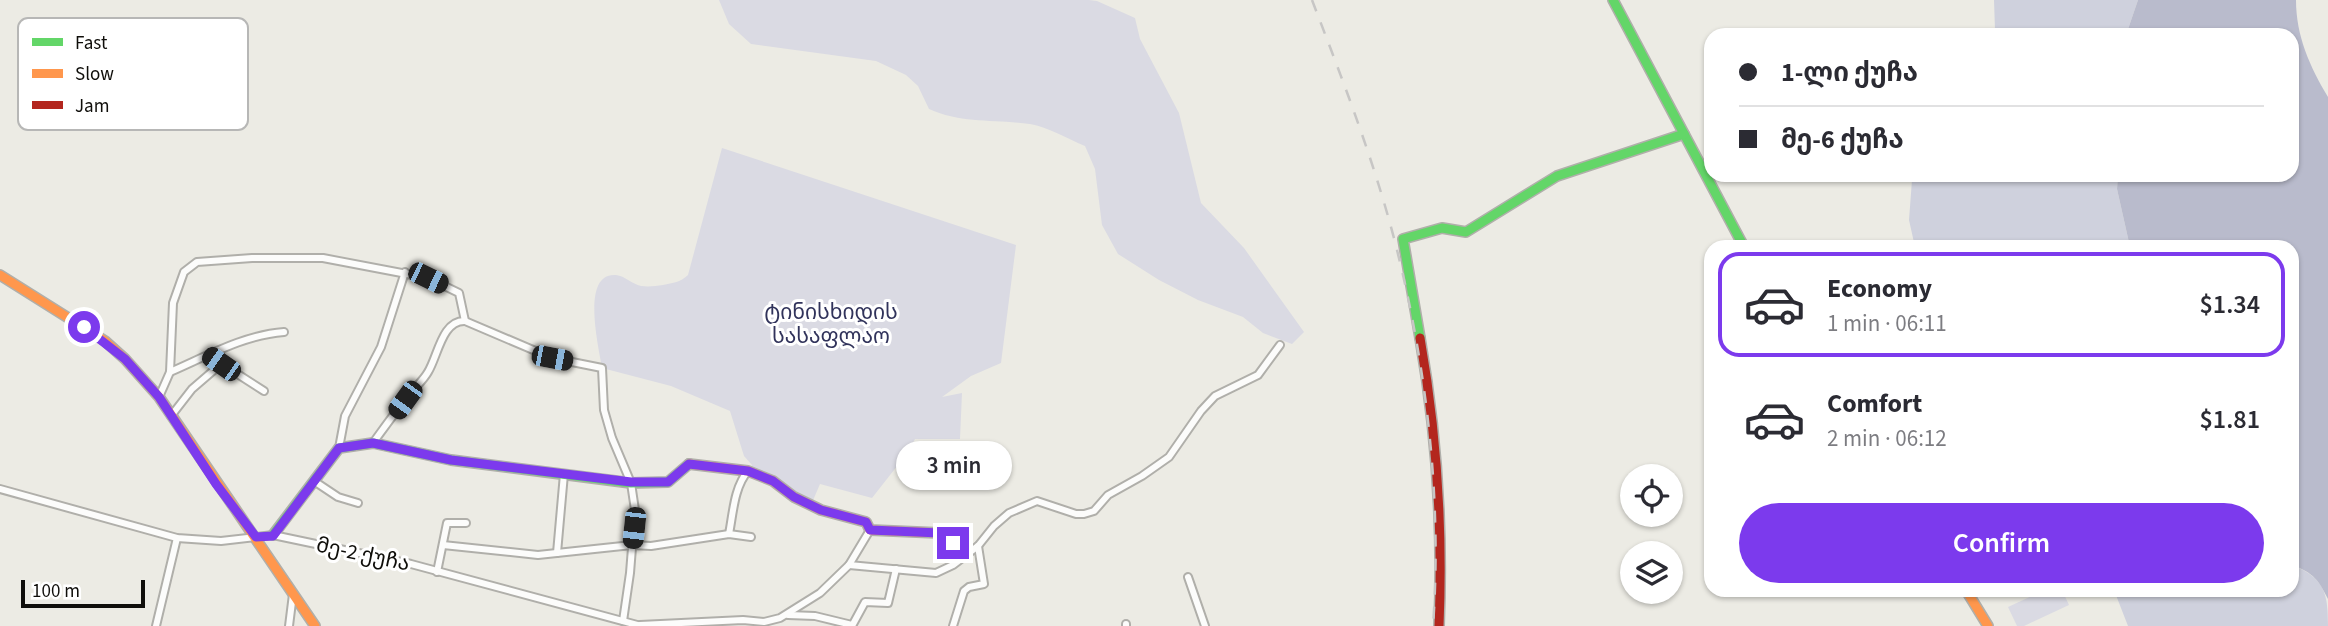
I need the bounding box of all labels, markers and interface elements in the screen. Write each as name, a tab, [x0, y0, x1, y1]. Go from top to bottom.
legend	[18, 18, 248, 130]
text: Fast	[75, 30, 108, 57]
text: 1-ლი ქუჩა	[1781, 54, 1918, 91]
text: Slow	[75, 61, 114, 88]
text: Jam	[75, 93, 109, 120]
text: მე-6 ქუჩა	[1781, 121, 1904, 158]
car	[405, 259, 452, 297]
text: Economy	[1827, 270, 1932, 307]
icon: car	[1743, 273, 1806, 336]
text: $1.34	[2199, 286, 2260, 323]
park label: ტინისხიდის სასაფლაო	[764, 297, 898, 351]
text: 1 min · 06:11	[1827, 307, 1947, 340]
route start	[68, 311, 100, 343]
car	[198, 343, 245, 385]
car	[530, 344, 575, 372]
car	[385, 377, 426, 423]
text: Comfort	[1827, 385, 1922, 422]
icon: car	[1743, 388, 1806, 451]
text: $1.81	[2199, 401, 2260, 438]
text: 2 min · 06:12	[1827, 422, 1947, 455]
callout: 3 min	[895, 442, 1011, 490]
text: 3 min	[927, 449, 981, 482]
map controls	[1620, 464, 1683, 604]
button: locate	[1620, 464, 1683, 527]
button: Confirm	[1739, 503, 2264, 583]
car	[622, 506, 647, 550]
route end	[937, 527, 969, 559]
street label: მე-2 ქუჩა	[313, 529, 413, 579]
button: layers	[1620, 541, 1683, 604]
scale bar	[21, 577, 145, 609]
text: 100 m	[32, 578, 80, 605]

